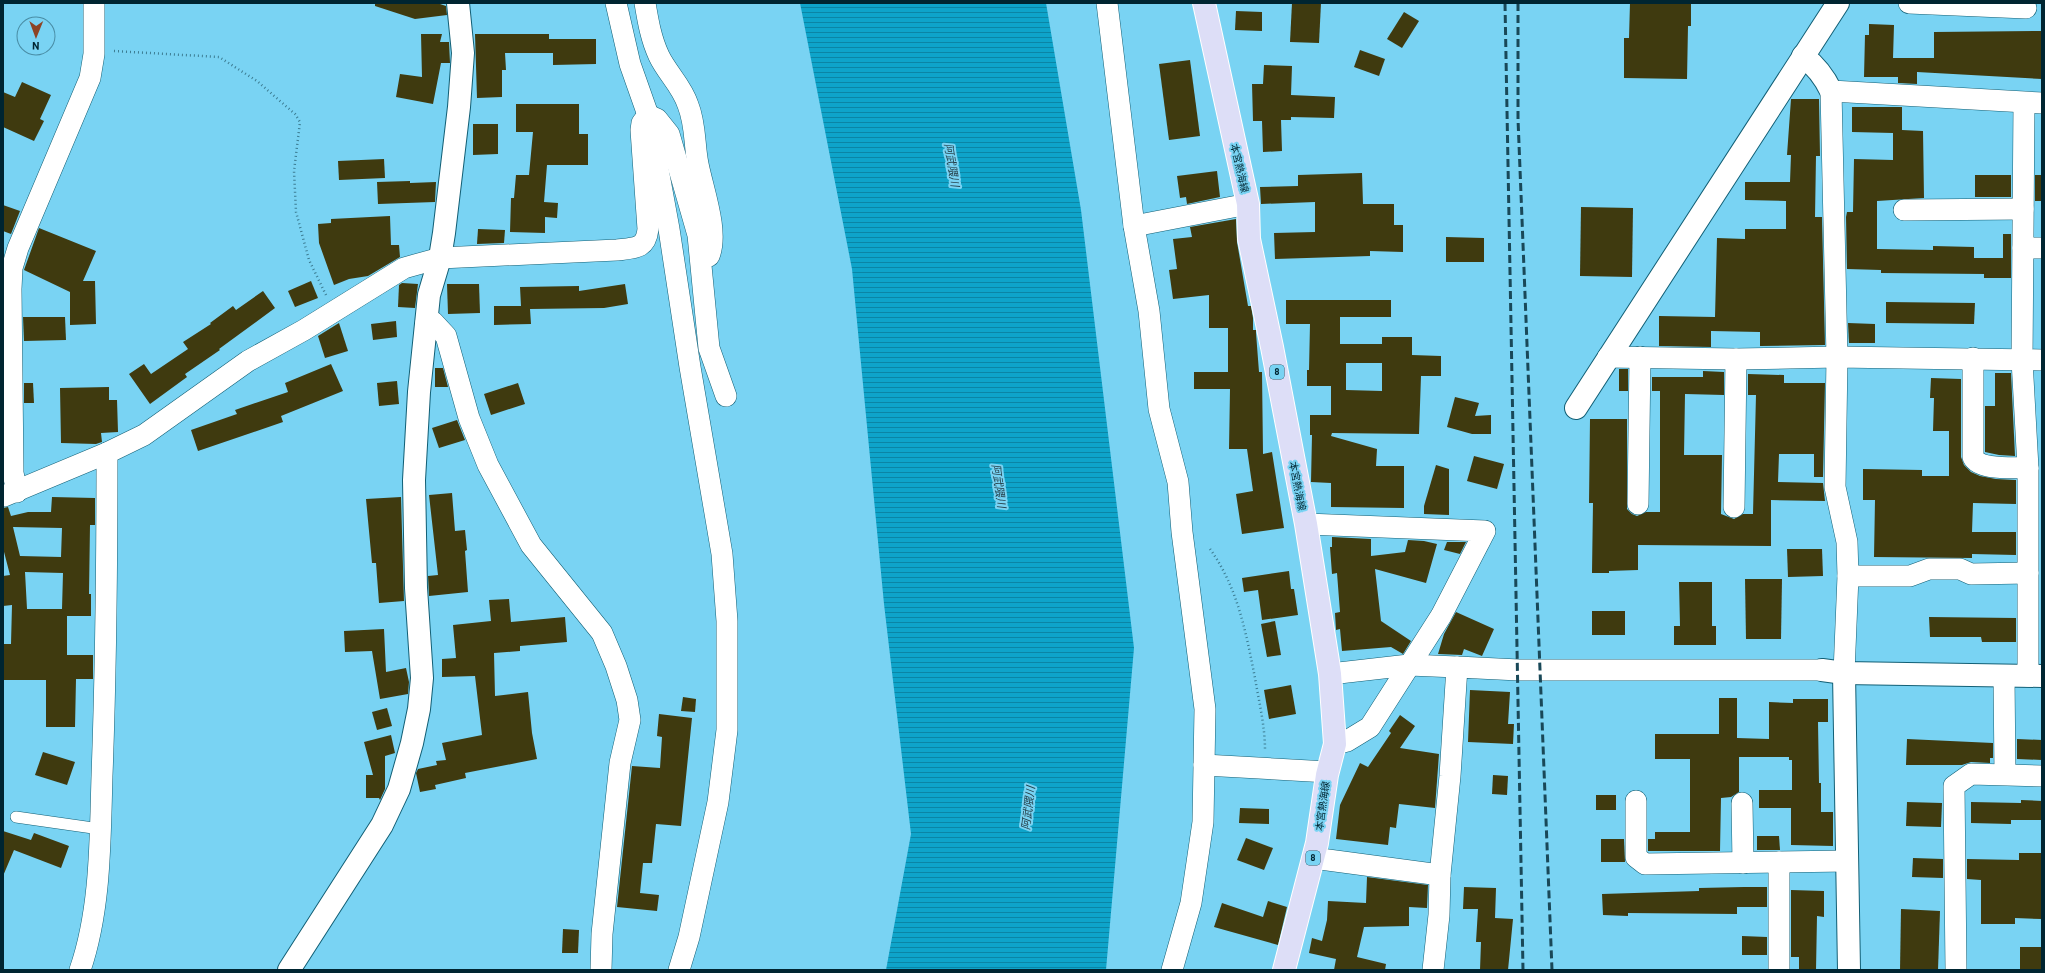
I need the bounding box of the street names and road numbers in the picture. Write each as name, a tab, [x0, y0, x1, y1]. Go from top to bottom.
street label: 本宮熱海線	[1229, 142, 1251, 194]
road number: 8	[1270, 365, 1284, 379]
street label: 本宮熱海線	[1287, 460, 1309, 512]
street label: 本宮熱海線	[1313, 780, 1331, 832]
road number: 8	[1306, 851, 1320, 865]

